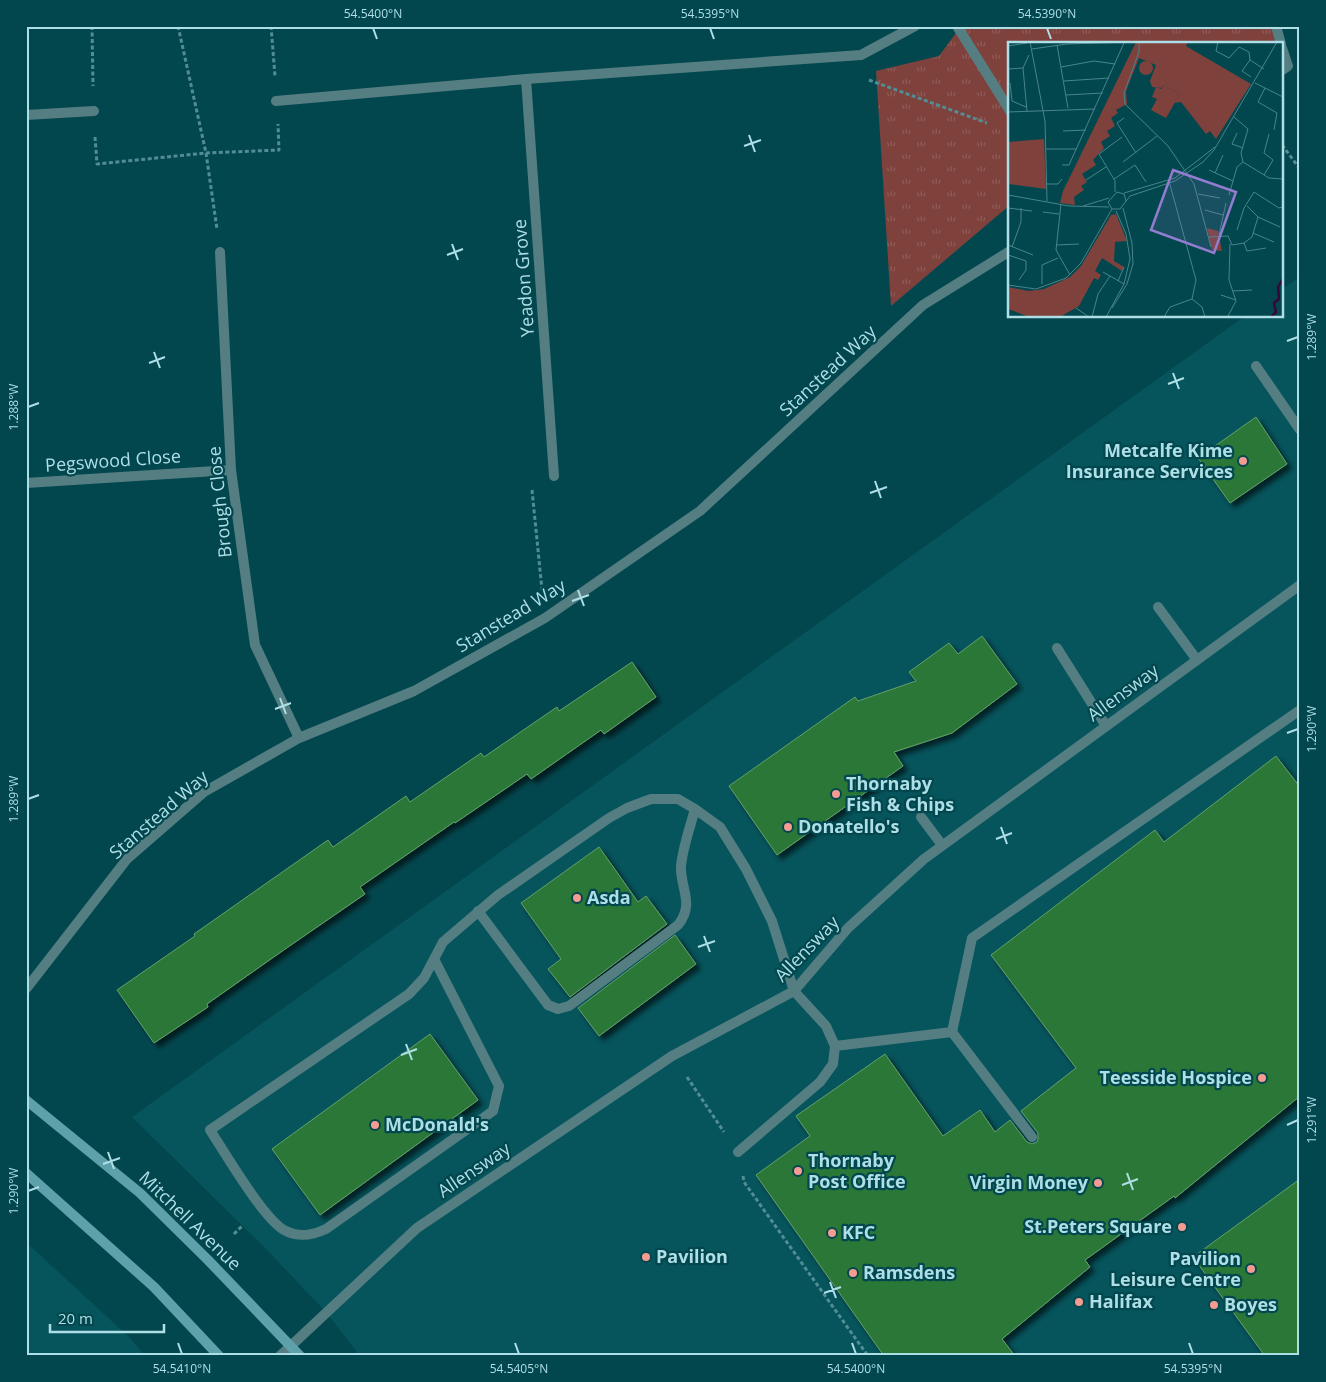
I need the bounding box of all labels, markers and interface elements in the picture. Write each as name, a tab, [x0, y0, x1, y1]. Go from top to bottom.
text: 54.5400°N	[344, 5, 402, 22]
text: 54.5395°N	[681, 5, 739, 22]
text: 54.5390°N	[1018, 5, 1076, 22]
inset map	[1008, 42, 1284, 318]
street label: Yeadon Grove	[507, 218, 539, 338]
text: 1.289°W	[1303, 314, 1320, 360]
street label: Stanstead Way	[774, 319, 881, 421]
text: 1.288°W	[5, 384, 22, 430]
place label: Metcalfe Kime Insurance Services	[1066, 438, 1233, 483]
street label: Pegswood Close	[44, 443, 182, 477]
street label: Brough Close	[201, 445, 237, 559]
marker: Metcalfe Kime Insurance Services	[1237, 455, 1249, 467]
street label: Stanstead Way	[451, 572, 571, 657]
street label: Allensway	[1082, 657, 1164, 726]
text: 1.290°W	[1303, 706, 1320, 752]
street label: Stanstead Way	[104, 764, 214, 864]
place label: Thornaby Fish & Chips	[846, 771, 954, 816]
text: 1.289°W	[5, 776, 22, 822]
marker: Thornaby Fish & Chips	[830, 788, 842, 800]
place label: Donatello's	[798, 814, 900, 838]
marker: Donatello's	[782, 821, 794, 833]
place label: Asda	[587, 885, 631, 909]
marker: Asda	[571, 892, 583, 904]
street label: Allensway	[769, 909, 844, 987]
place label: Teesside Hospice	[1100, 1065, 1252, 1089]
marker: Teesside Hospice	[1256, 1072, 1268, 1084]
text: 1.291°W	[1303, 1097, 1320, 1143]
place label: McDonald's	[385, 1112, 489, 1136]
marker: McDonald's	[369, 1119, 381, 1131]
street label: Allensway	[432, 1135, 515, 1202]
place label: Thornaby Post Office	[808, 1148, 906, 1193]
street label: Mitchell Avenue	[134, 1165, 247, 1275]
marker: Thornaby Post Office	[792, 1165, 804, 1177]
text: 1.290°W	[5, 1168, 22, 1214]
place label: Virgin Money	[970, 1170, 1089, 1194]
marker: Virgin Money	[1092, 1177, 1104, 1189]
place label: St.Peters Square	[1024, 1214, 1172, 1238]
place label: KFC	[842, 1220, 875, 1244]
marker: St.Peters Square	[1176, 1221, 1188, 1233]
marker: KFC	[826, 1227, 838, 1239]
place label: Pavilion	[656, 1244, 728, 1268]
place label: Pavilion Leisure Centre	[1110, 1246, 1241, 1291]
marker: Pavilion	[640, 1251, 652, 1263]
place label: Ramsdens	[863, 1260, 955, 1284]
marker: Pavilion Leisure Centre	[1245, 1263, 1257, 1275]
marker: Ramsdens	[847, 1267, 859, 1279]
place label: Halifax	[1089, 1289, 1153, 1313]
place label: Boyes	[1224, 1292, 1277, 1316]
marker: Halifax	[1073, 1296, 1085, 1308]
marker: Boyes	[1208, 1299, 1220, 1311]
scale bar	[50, 1302, 164, 1334]
text: 20 m	[58, 1308, 93, 1328]
text: 54.5410°N	[153, 1360, 211, 1377]
text: 54.5405°N	[490, 1360, 548, 1377]
text: 54.5400°N	[827, 1360, 885, 1377]
text: 54.5395°N	[1164, 1360, 1222, 1377]

